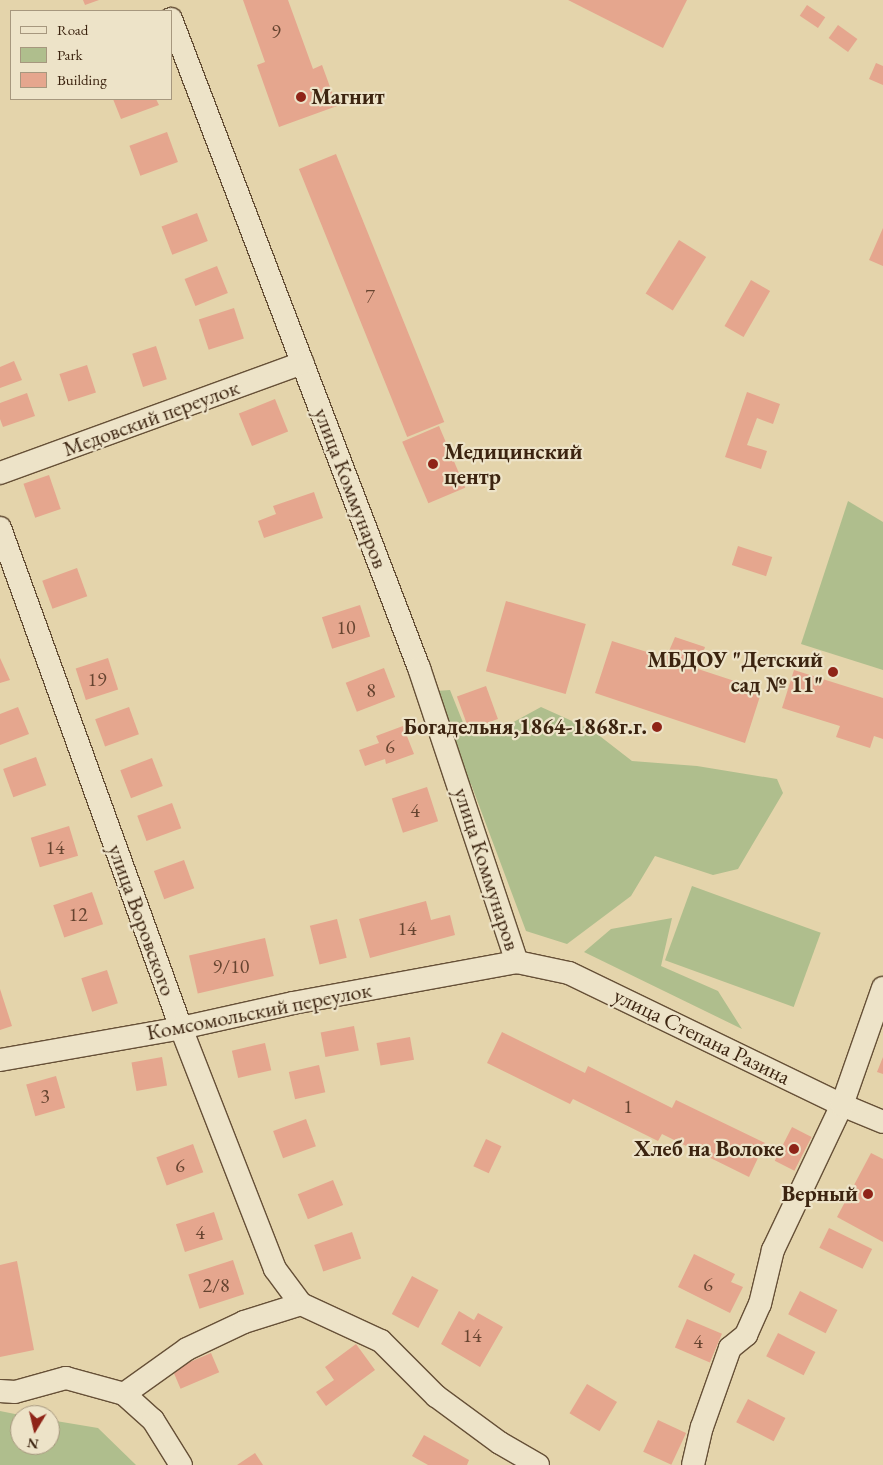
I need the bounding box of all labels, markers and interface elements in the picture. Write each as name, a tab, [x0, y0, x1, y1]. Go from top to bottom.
legend	[10, 10, 172, 100]
house number: 9	[271, 19, 281, 43]
text: Road	[57, 20, 88, 39]
text: Park	[57, 45, 83, 64]
text: Building	[57, 70, 107, 89]
place label: Магнит	[311, 84, 385, 110]
marker: Магнит	[295, 91, 307, 103]
house number: 7	[365, 284, 375, 308]
street label: Медовский переулок	[59, 374, 243, 462]
street label: улица Коммунаров	[308, 404, 394, 572]
place label: Медицинский центр	[444, 438, 582, 490]
marker: Медицинский центр	[426, 457, 440, 471]
house number: 10	[336, 615, 356, 639]
place label: МБДОУ "Детский сад № 11"	[647, 646, 823, 698]
marker: МБДОУ "Детский сад № 11"	[827, 666, 839, 678]
house number: 19	[87, 667, 107, 691]
house number: 8	[366, 678, 376, 702]
place label: Богадельня,1864-1868г.г.	[403, 714, 647, 740]
marker: Богадельня,1864-1868г.г.	[651, 721, 663, 733]
house number: 6	[385, 734, 395, 758]
street label: улица Коммунаров	[448, 784, 526, 954]
house number: 4	[410, 798, 420, 822]
house number: 14	[45, 835, 65, 859]
street label: улица Воровского	[102, 841, 182, 999]
house number: 12	[68, 902, 88, 926]
house number: 14	[397, 916, 417, 940]
house number: 9/10	[213, 954, 249, 978]
street label: Комсомольский переулок	[144, 976, 374, 1046]
street label: улица Степана Разина	[609, 982, 795, 1090]
house number: 3	[40, 1084, 50, 1108]
house number: 1	[623, 1094, 633, 1118]
place label: Хлеб на Волоке	[634, 1136, 784, 1162]
marker: Хлеб на Волоке	[788, 1143, 800, 1155]
house number: 6	[175, 1153, 185, 1177]
place label: Верный	[781, 1181, 858, 1207]
marker: Верный	[862, 1188, 874, 1200]
house number: 4	[195, 1220, 205, 1244]
house number: 6	[703, 1272, 713, 1296]
house number: 2/8	[202, 1273, 230, 1297]
house number: 14	[462, 1323, 482, 1347]
house number: 4	[693, 1329, 703, 1353]
north arrow	[10, 1405, 60, 1455]
text: N	[26, 1434, 40, 1454]

